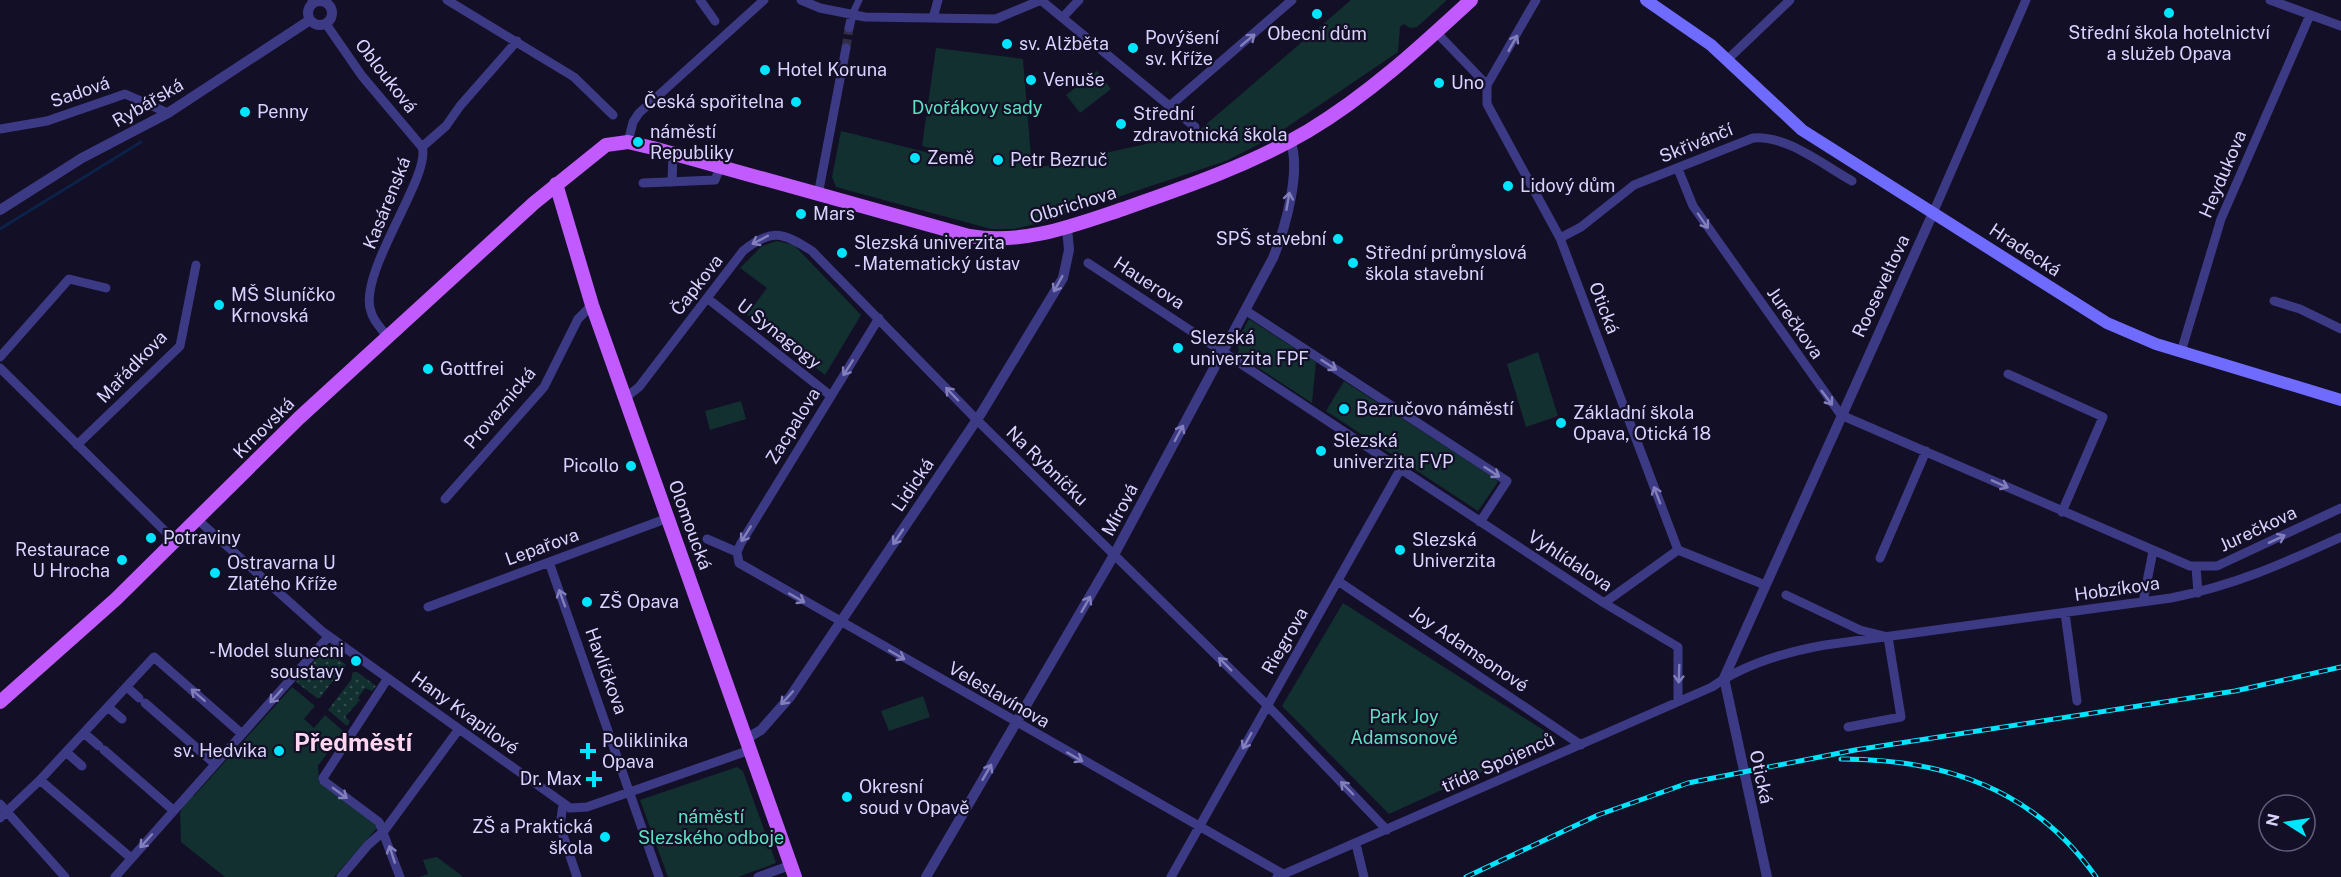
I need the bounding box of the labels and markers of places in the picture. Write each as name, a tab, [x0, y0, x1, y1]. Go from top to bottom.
marker: Střední škola hotelnictví a služeb Opava	[2162, 6, 2176, 20]
marker: Obecní dům	[1310, 7, 1324, 21]
place label: Střední škola hotelnictví a služeb Opava	[2068, 22, 2270, 64]
place label: Obecní dům	[1267, 23, 1367, 44]
place label: Povýšení sv. Kříže	[1145, 27, 1220, 69]
place label: sv. Alžběta	[1019, 33, 1109, 54]
marker: sv. Alžběta	[1000, 37, 1014, 51]
marker: Povýšení sv. Kříže	[1126, 41, 1140, 55]
place label: Hotel Koruna	[777, 59, 887, 80]
marker: Hotel Koruna	[758, 63, 772, 77]
place label: Venuše	[1043, 69, 1105, 90]
place label: Uno	[1451, 72, 1484, 93]
marker: Venuše	[1024, 73, 1038, 87]
marker: Uno	[1432, 76, 1446, 90]
place label: Česká spořitelna	[644, 91, 784, 112]
marker: Česká spořitelna	[789, 95, 803, 109]
place label: Penny	[257, 101, 309, 122]
place label: Střední zdravotnická škola	[1133, 103, 1287, 145]
marker: Penny	[238, 105, 252, 119]
marker: Střední zdravotnická škola	[1114, 117, 1128, 131]
place label: náměstí Republiky	[650, 121, 734, 163]
marker: náměstí Republiky	[631, 135, 645, 149]
place label: Země	[927, 147, 974, 168]
place label: Petr Bezruč	[1010, 149, 1108, 170]
marker: Země	[908, 151, 922, 165]
marker: Petr Bezruč	[991, 153, 1005, 167]
place label: Lidový dům	[1520, 175, 1615, 196]
marker: Lidový dům	[1501, 179, 1515, 193]
place label: Mars	[813, 203, 855, 224]
marker: Mars	[794, 207, 808, 221]
place label: SPŠ stavební	[1216, 228, 1327, 249]
place label: Slezská univerzita - Matematický ústav	[854, 232, 1020, 274]
marker: SPŠ stavební	[1331, 232, 1345, 246]
place label: Střední průmyslová škola stavební	[1365, 242, 1527, 284]
marker: Slezská univerzita - Matematický ústav	[835, 246, 849, 260]
marker: Střední průmyslová škola stavební	[1346, 256, 1360, 270]
place label: MŠ Sluníčko Krnovská	[231, 284, 336, 326]
marker: MŠ Sluníčko Krnovská	[212, 298, 226, 312]
place label: Slezská univerzita FPF	[1190, 327, 1309, 369]
marker: Slezská univerzita FPF	[1171, 341, 1185, 355]
place label: Gottfrei	[440, 358, 504, 379]
marker: Gottfrei	[421, 362, 435, 376]
place label: Bezručovo náměstí	[1356, 398, 1514, 419]
marker: Bezručovo náměstí	[1337, 402, 1351, 416]
place label: Základní škola Opava, Otická 18	[1573, 402, 1711, 444]
marker: Základní škola Opava, Otická 18	[1554, 416, 1568, 430]
place label: Slezská univerzita FVP	[1333, 430, 1453, 472]
marker: Slezská univerzita FVP	[1314, 444, 1328, 458]
place label: Picollo	[563, 455, 619, 476]
marker: Picollo	[624, 459, 638, 473]
place label: Potraviny	[163, 527, 241, 548]
place label: Slezská Univerzita	[1412, 529, 1496, 571]
marker: Potraviny	[144, 531, 158, 545]
place label: Restaurace U Hrocha	[15, 539, 110, 581]
marker: Slezská Univerzita	[1393, 543, 1407, 557]
place label: Ostravarna U Zlatého Kříže	[227, 552, 337, 594]
marker: Restaurace U Hrocha	[115, 553, 129, 567]
marker: Ostravarna U Zlatého Kříže	[208, 566, 222, 580]
place label: ZŠ Opava	[599, 591, 679, 612]
marker: ZŠ Opava	[580, 595, 594, 609]
place label: - Model slunecni soustavy	[209, 640, 344, 682]
marker: - Model slunecni soustavy	[349, 654, 363, 668]
place label: Poliklinika Opava	[602, 730, 688, 772]
place label: sv. Hedvika	[173, 740, 267, 761]
marker: Poliklinika Opava	[579, 742, 597, 760]
marker: sv. Hedvika	[272, 744, 286, 758]
place label: Dr. Max	[520, 768, 582, 789]
marker: Dr. Max	[587, 772, 601, 786]
place label: Okresní soud v Opavě	[859, 776, 969, 818]
marker: Okresní soud v Opavě	[840, 790, 854, 804]
place label: ZŠ a Praktická škola	[472, 816, 593, 858]
marker: ZŠ a Praktická škola	[598, 830, 612, 844]

